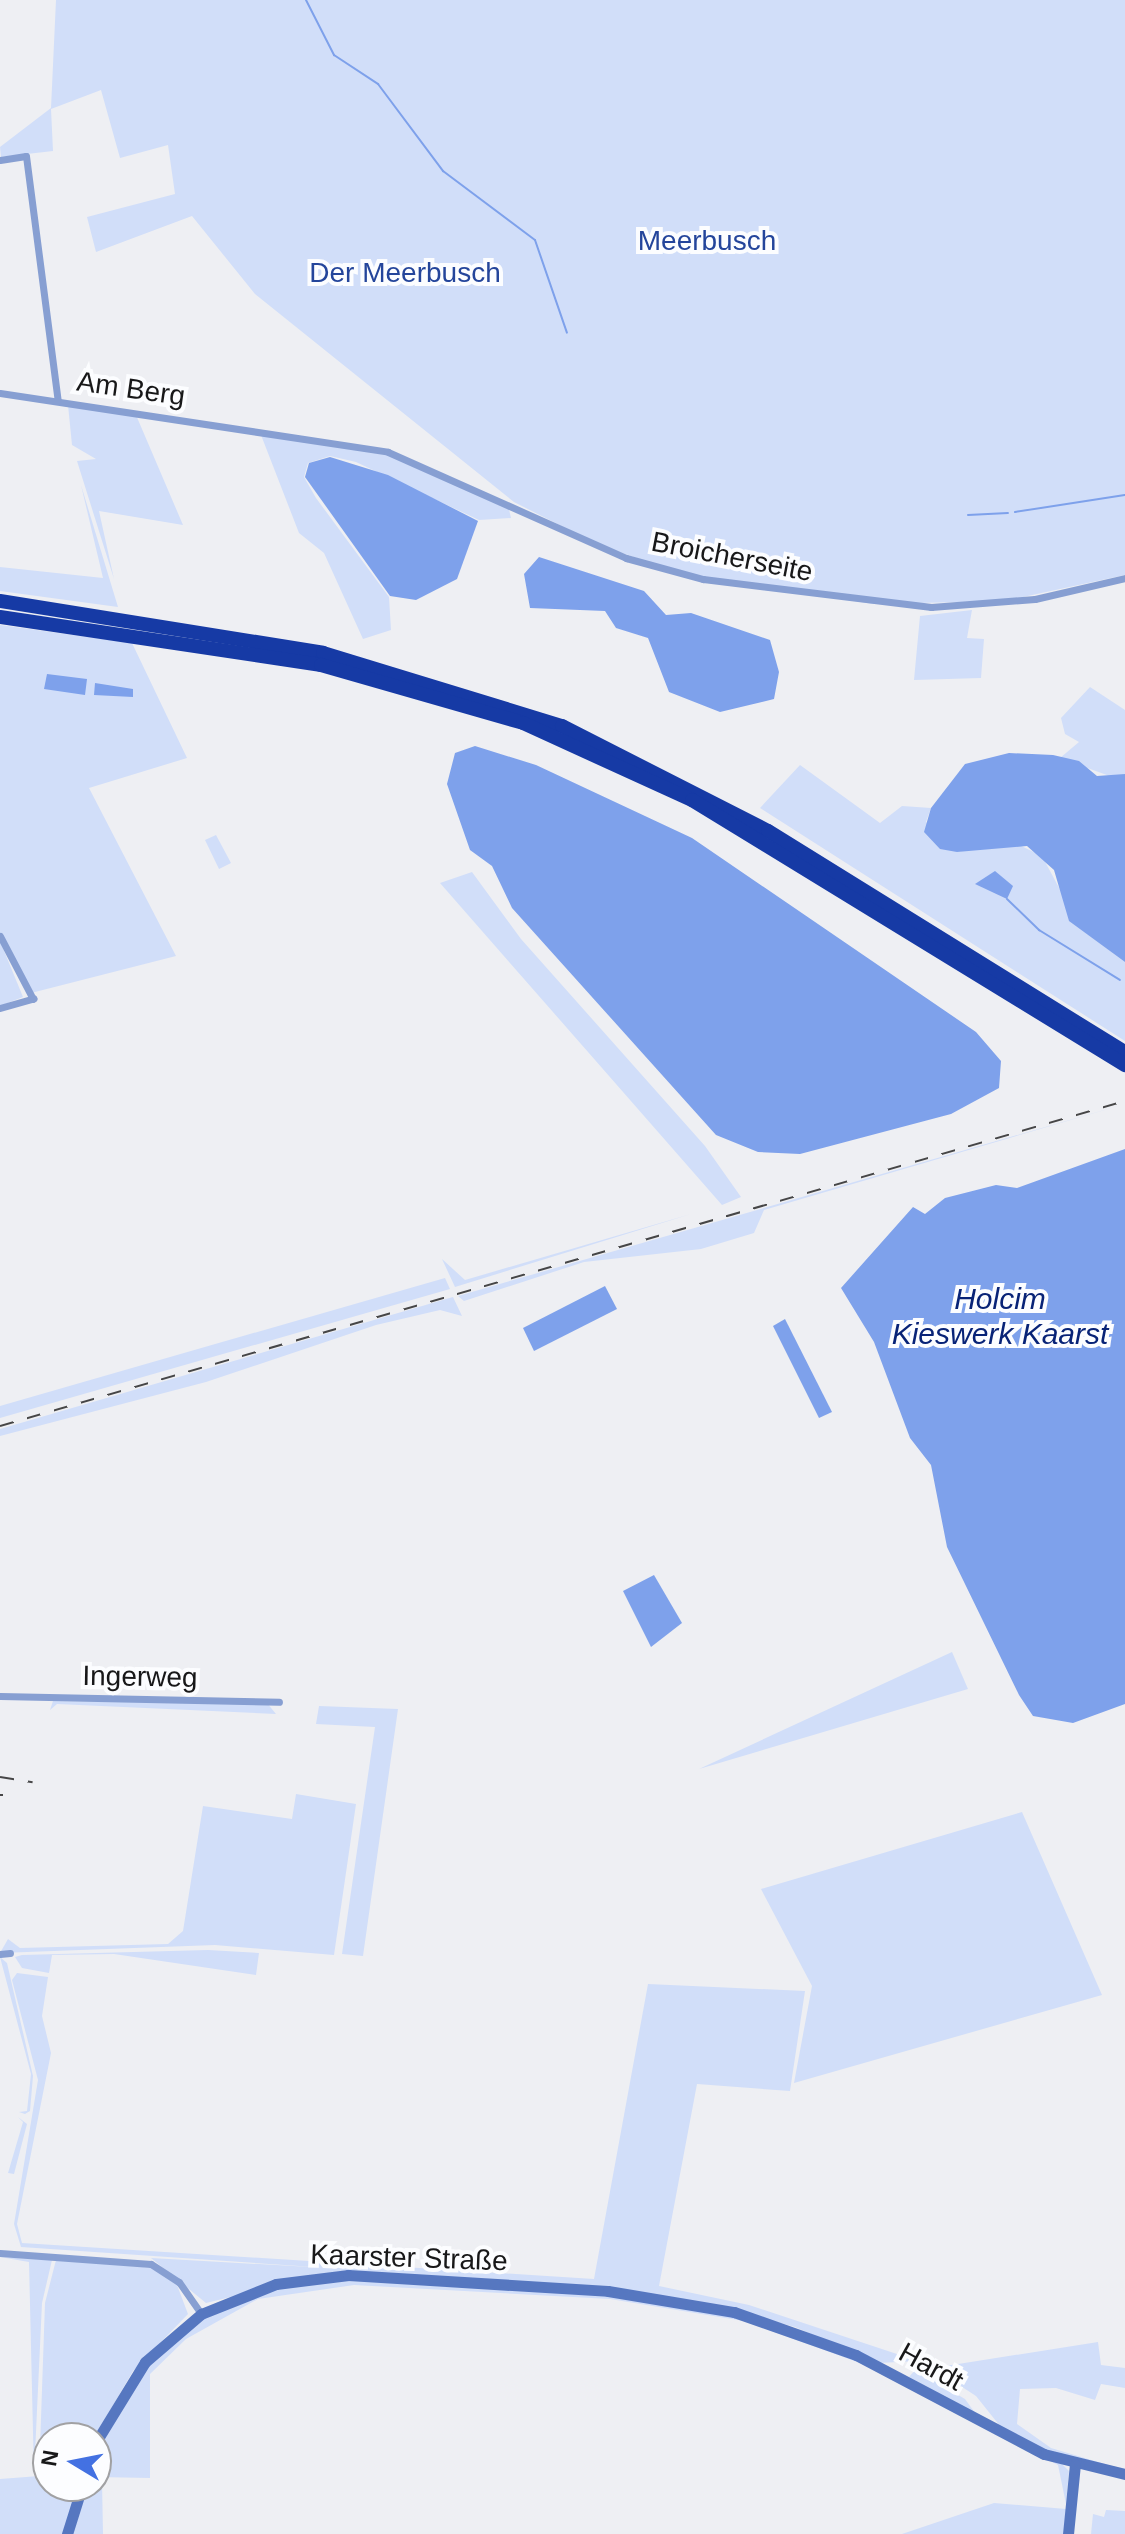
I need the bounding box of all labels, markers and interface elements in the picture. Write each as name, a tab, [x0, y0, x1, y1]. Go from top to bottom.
park label: Meerbusch	[638, 224, 776, 258]
park label: Der Meerbusch	[309, 256, 501, 290]
street label: Am Berg	[75, 365, 187, 413]
street label: Broicherseite	[649, 525, 815, 589]
water label: Holcim Kieswerk Kaarst	[892, 1281, 1108, 1352]
street label: Ingerweg	[82, 1659, 198, 1695]
street label: Kaarster Straße	[310, 2238, 508, 2278]
street label: Hardt	[893, 2336, 969, 2398]
north arrow	[32, 2422, 112, 2502]
text: N	[36, 2448, 64, 2468]

